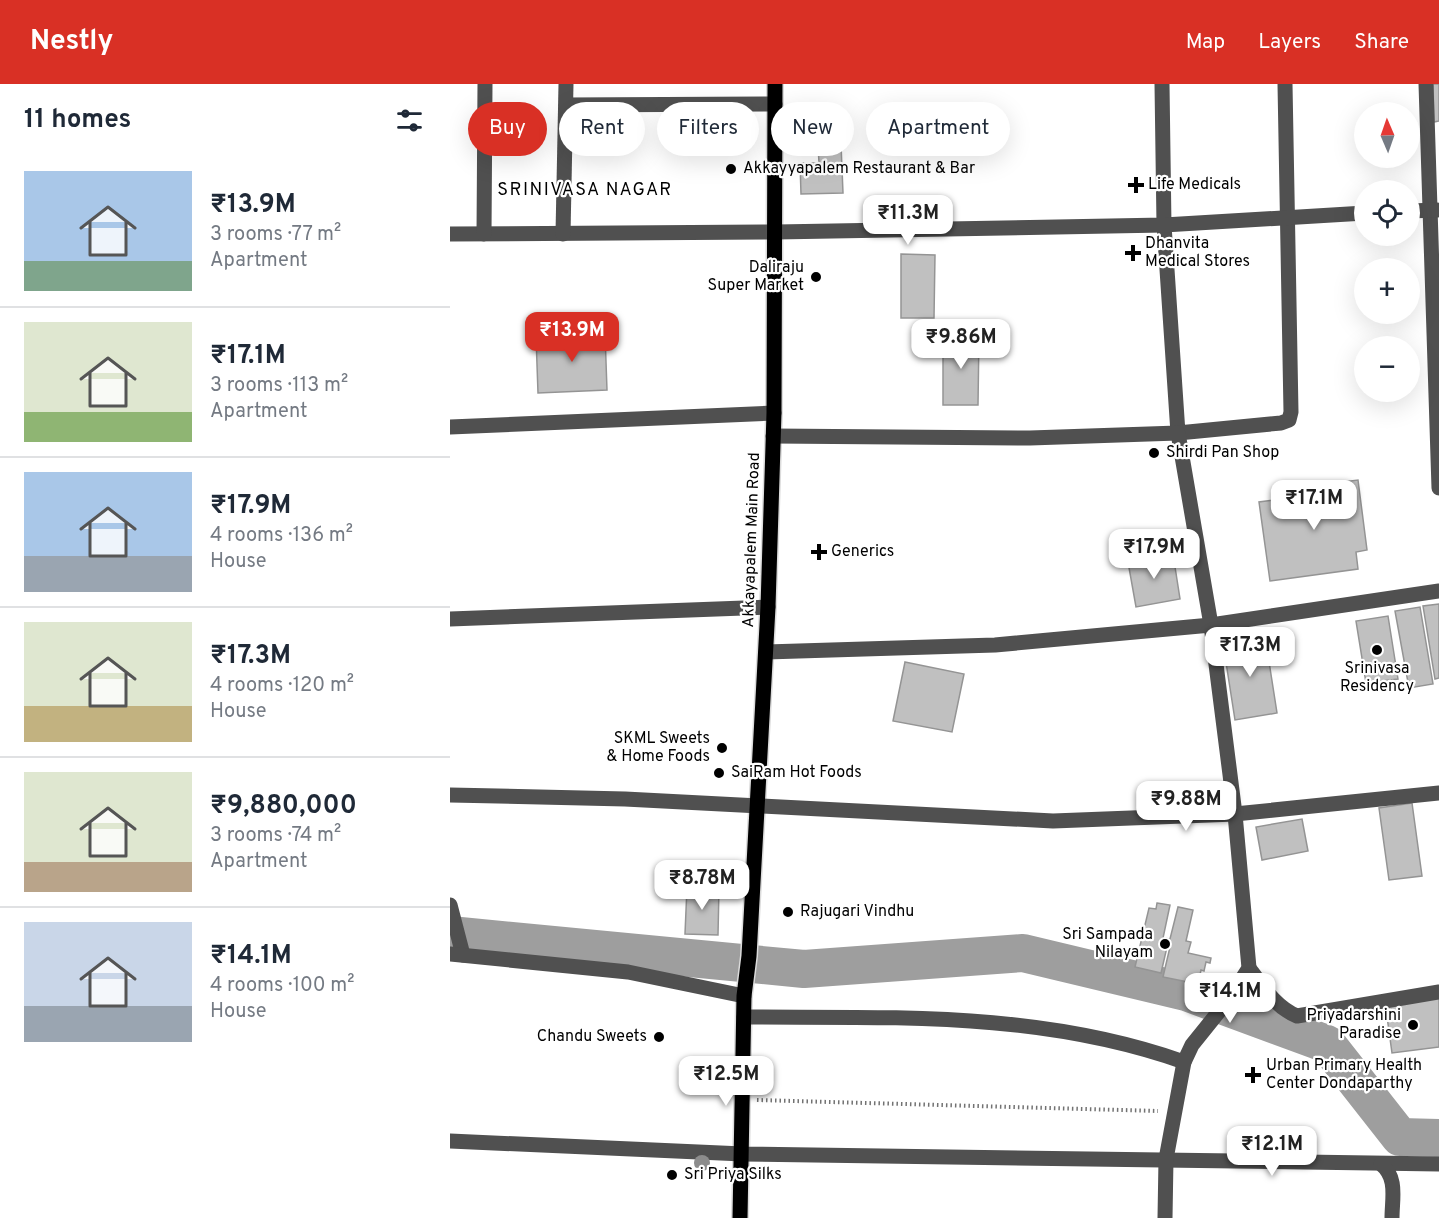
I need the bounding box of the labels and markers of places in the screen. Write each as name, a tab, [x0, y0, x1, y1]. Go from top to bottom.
place label: Akkayyapalem Restaurant & Bar	[743, 159, 975, 179]
marker: Akkayyapalem Restaurant & Bar	[724, 162, 738, 176]
place label: Life Medicals	[1148, 175, 1241, 195]
marker: Life Medicals	[1129, 178, 1143, 192]
pin: ₹11.3M	[859, 195, 957, 246]
place label: Dhanvita Medical Stores	[1145, 234, 1250, 272]
marker: Dhanvita Medical Stores	[1126, 246, 1140, 260]
place label: Daliraju Super Market	[708, 258, 804, 296]
marker: Daliraju Super Market	[809, 270, 823, 284]
pin: ₹13.9M	[523, 312, 621, 363]
pin: ₹9.86M	[912, 319, 1010, 370]
place label: Shirdi Pan Shop	[1166, 443, 1279, 463]
marker: Shirdi Pan Shop	[1147, 446, 1161, 460]
pin: ₹17.1M	[1265, 480, 1363, 531]
pin: ₹17.9M	[1105, 529, 1203, 580]
place label: Generics	[831, 542, 894, 562]
marker: Generics	[812, 545, 826, 559]
pin: ₹17.3M	[1201, 627, 1299, 678]
marker: Srinivasa Residency	[1370, 643, 1384, 657]
place label: Srinivasa Residency	[1340, 659, 1414, 697]
place label: SKML Sweets & Home Foods	[607, 729, 710, 767]
marker: SKML Sweets & Home Foods	[715, 741, 729, 755]
place label: SaiRam Hot Foods	[731, 763, 862, 783]
marker: SaiRam Hot Foods	[712, 766, 726, 780]
pin: ₹9.88M	[1137, 781, 1235, 832]
pin: ₹8.78M	[653, 860, 751, 911]
place label: Rajugari Vindhu	[800, 902, 914, 922]
marker: Rajugari Vindhu	[781, 905, 795, 919]
place label: Sri Sampada Nilayam	[1062, 925, 1153, 963]
marker: Sri Sampada Nilayam	[1158, 937, 1172, 951]
pin: ₹14.1M	[1181, 973, 1279, 1024]
place label: Priyadarshini Paradise	[1307, 1006, 1401, 1044]
marker: Priyadarshini Paradise	[1406, 1018, 1420, 1032]
place label: Chandu Sweets	[537, 1027, 647, 1047]
marker: Chandu Sweets	[652, 1030, 666, 1044]
pin: ₹12.5M	[677, 1056, 775, 1107]
place label: Urban Primary Health Center Dondaparthy	[1266, 1056, 1422, 1094]
marker: Urban Primary Health Center Dondaparthy	[1244, 1066, 1262, 1084]
pin: ₹12.1M	[1223, 1126, 1321, 1177]
place label: Sri Priya Silks	[684, 1165, 782, 1185]
marker: Sri Priya Silks	[665, 1168, 679, 1182]

